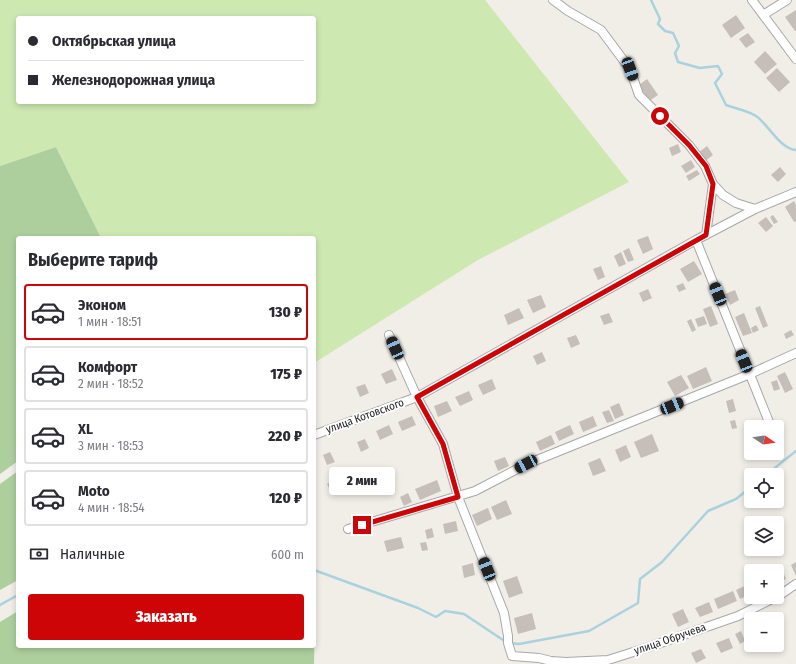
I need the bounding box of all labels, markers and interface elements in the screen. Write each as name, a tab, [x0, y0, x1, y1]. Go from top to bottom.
text: Октябрьская улица	[52, 32, 176, 50]
car	[620, 56, 640, 82]
text: Железнодорожная улица	[52, 71, 215, 89]
route start	[651, 107, 669, 125]
text: Выберите тариф	[28, 249, 158, 271]
car	[708, 281, 728, 307]
icon: car	[30, 294, 66, 330]
text: Эконом	[78, 296, 126, 314]
text: 130 ₽	[269, 303, 302, 321]
text: 1 мин · 18:51	[78, 314, 142, 329]
car	[385, 335, 405, 361]
car	[734, 348, 754, 374]
icon: car	[30, 356, 66, 392]
text: Комфорт	[78, 358, 137, 376]
text: 175 ₽	[270, 365, 302, 383]
text: 2 мин · 18:52	[78, 376, 143, 391]
street label: улица Котовского	[324, 396, 406, 436]
car	[659, 396, 685, 416]
icon: car	[30, 418, 66, 454]
text: XL	[78, 420, 93, 438]
north arrow	[744, 420, 784, 460]
map controls	[744, 420, 784, 652]
text: 220 ₽	[268, 427, 302, 445]
text: 3 мин · 18:53	[78, 438, 144, 453]
car	[513, 453, 539, 475]
callout: 2 мин	[329, 467, 395, 495]
button: locate	[744, 468, 784, 508]
text: 2 мин	[347, 473, 377, 488]
icon: car	[30, 480, 66, 516]
text: Moto	[78, 482, 110, 500]
text: 120 ₽	[269, 489, 302, 507]
text: 4 мин · 18:54	[78, 500, 145, 515]
route end	[353, 516, 371, 534]
button: layers	[744, 516, 784, 556]
icon: cash	[28, 543, 50, 565]
text: Наличные	[60, 545, 125, 563]
text: 600 m	[271, 547, 304, 562]
car	[477, 556, 497, 582]
button: +	[744, 564, 784, 604]
button: Заказать	[28, 594, 304, 640]
button: −	[744, 612, 784, 652]
street label: улица Обручева	[632, 621, 708, 657]

